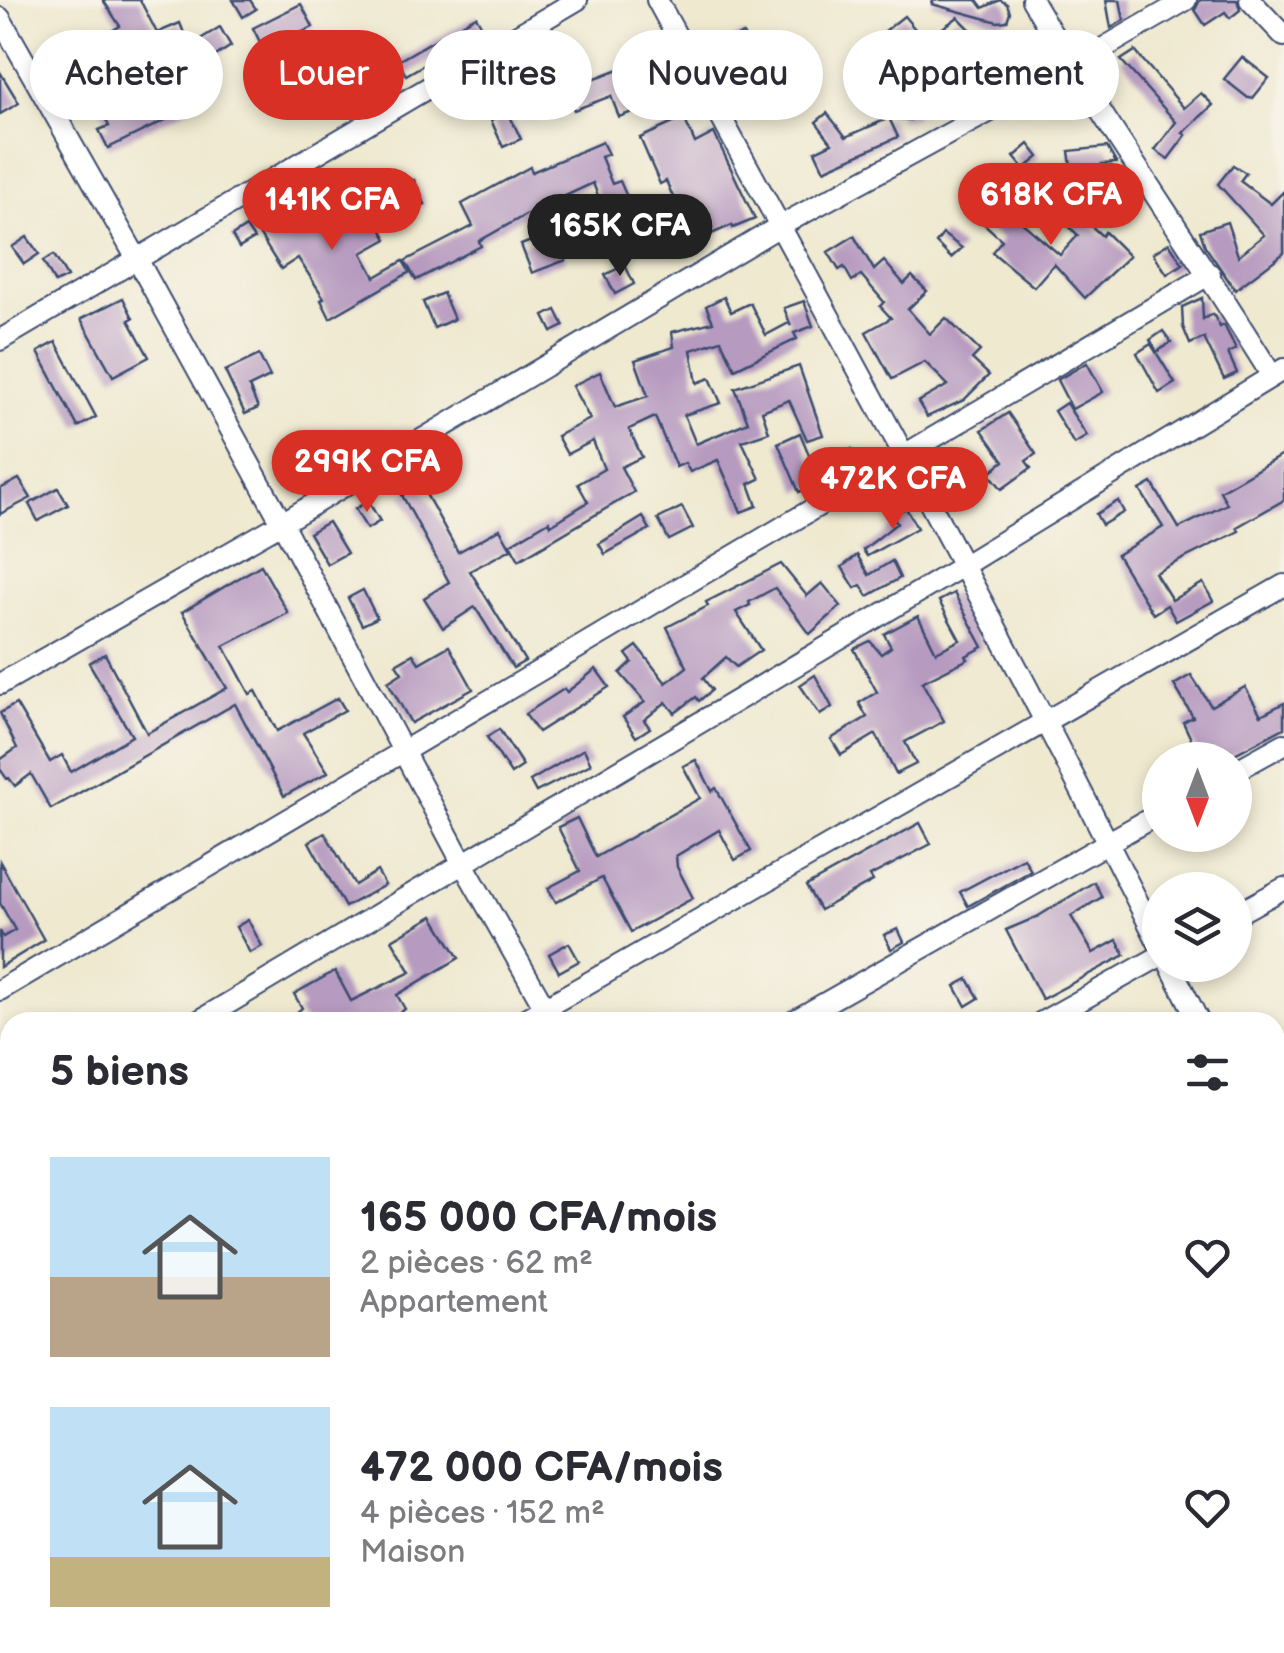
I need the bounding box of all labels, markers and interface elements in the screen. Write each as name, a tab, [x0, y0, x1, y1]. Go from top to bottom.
chip: Acheter	[30, 30, 223, 120]
chip: Louer	[243, 30, 404, 120]
chip: Filtres	[424, 30, 592, 120]
chip: Nouveau	[612, 30, 823, 120]
chip: Appartement	[843, 30, 1119, 120]
pin: 618K CFA	[948, 163, 1154, 248]
pin: 141K CFA	[229, 168, 435, 253]
text: 618K CFA	[980, 176, 1122, 215]
text: 141K CFA	[264, 181, 400, 220]
pin: 165K CFA	[517, 194, 723, 279]
text: 165K CFA	[549, 207, 691, 246]
pin: 299K CFA	[264, 430, 470, 515]
text: 299K CFA	[294, 443, 440, 482]
pin: 472K CFA	[790, 447, 996, 532]
text: 472K CFA	[820, 460, 966, 499]
north arrow	[1142, 742, 1252, 852]
map controls	[1142, 742, 1252, 982]
button: layers	[1142, 872, 1252, 982]
icon: filters	[1180, 1045, 1235, 1100]
text: 5 biens	[50, 1047, 189, 1098]
text: 165 000 CFA/mois	[360, 1193, 717, 1244]
icon: home	[130, 1197, 250, 1317]
icon: heart	[1180, 1230, 1235, 1285]
text: 2 pièces · 62 m²	[360, 1244, 593, 1283]
text: Appartement	[360, 1283, 548, 1322]
text: 472 000 CFA/mois	[360, 1443, 723, 1494]
icon: home	[130, 1447, 250, 1567]
icon: heart	[1180, 1480, 1235, 1535]
text: 4 pièces · 152 m²	[360, 1494, 605, 1533]
text: Maison	[360, 1533, 465, 1572]

